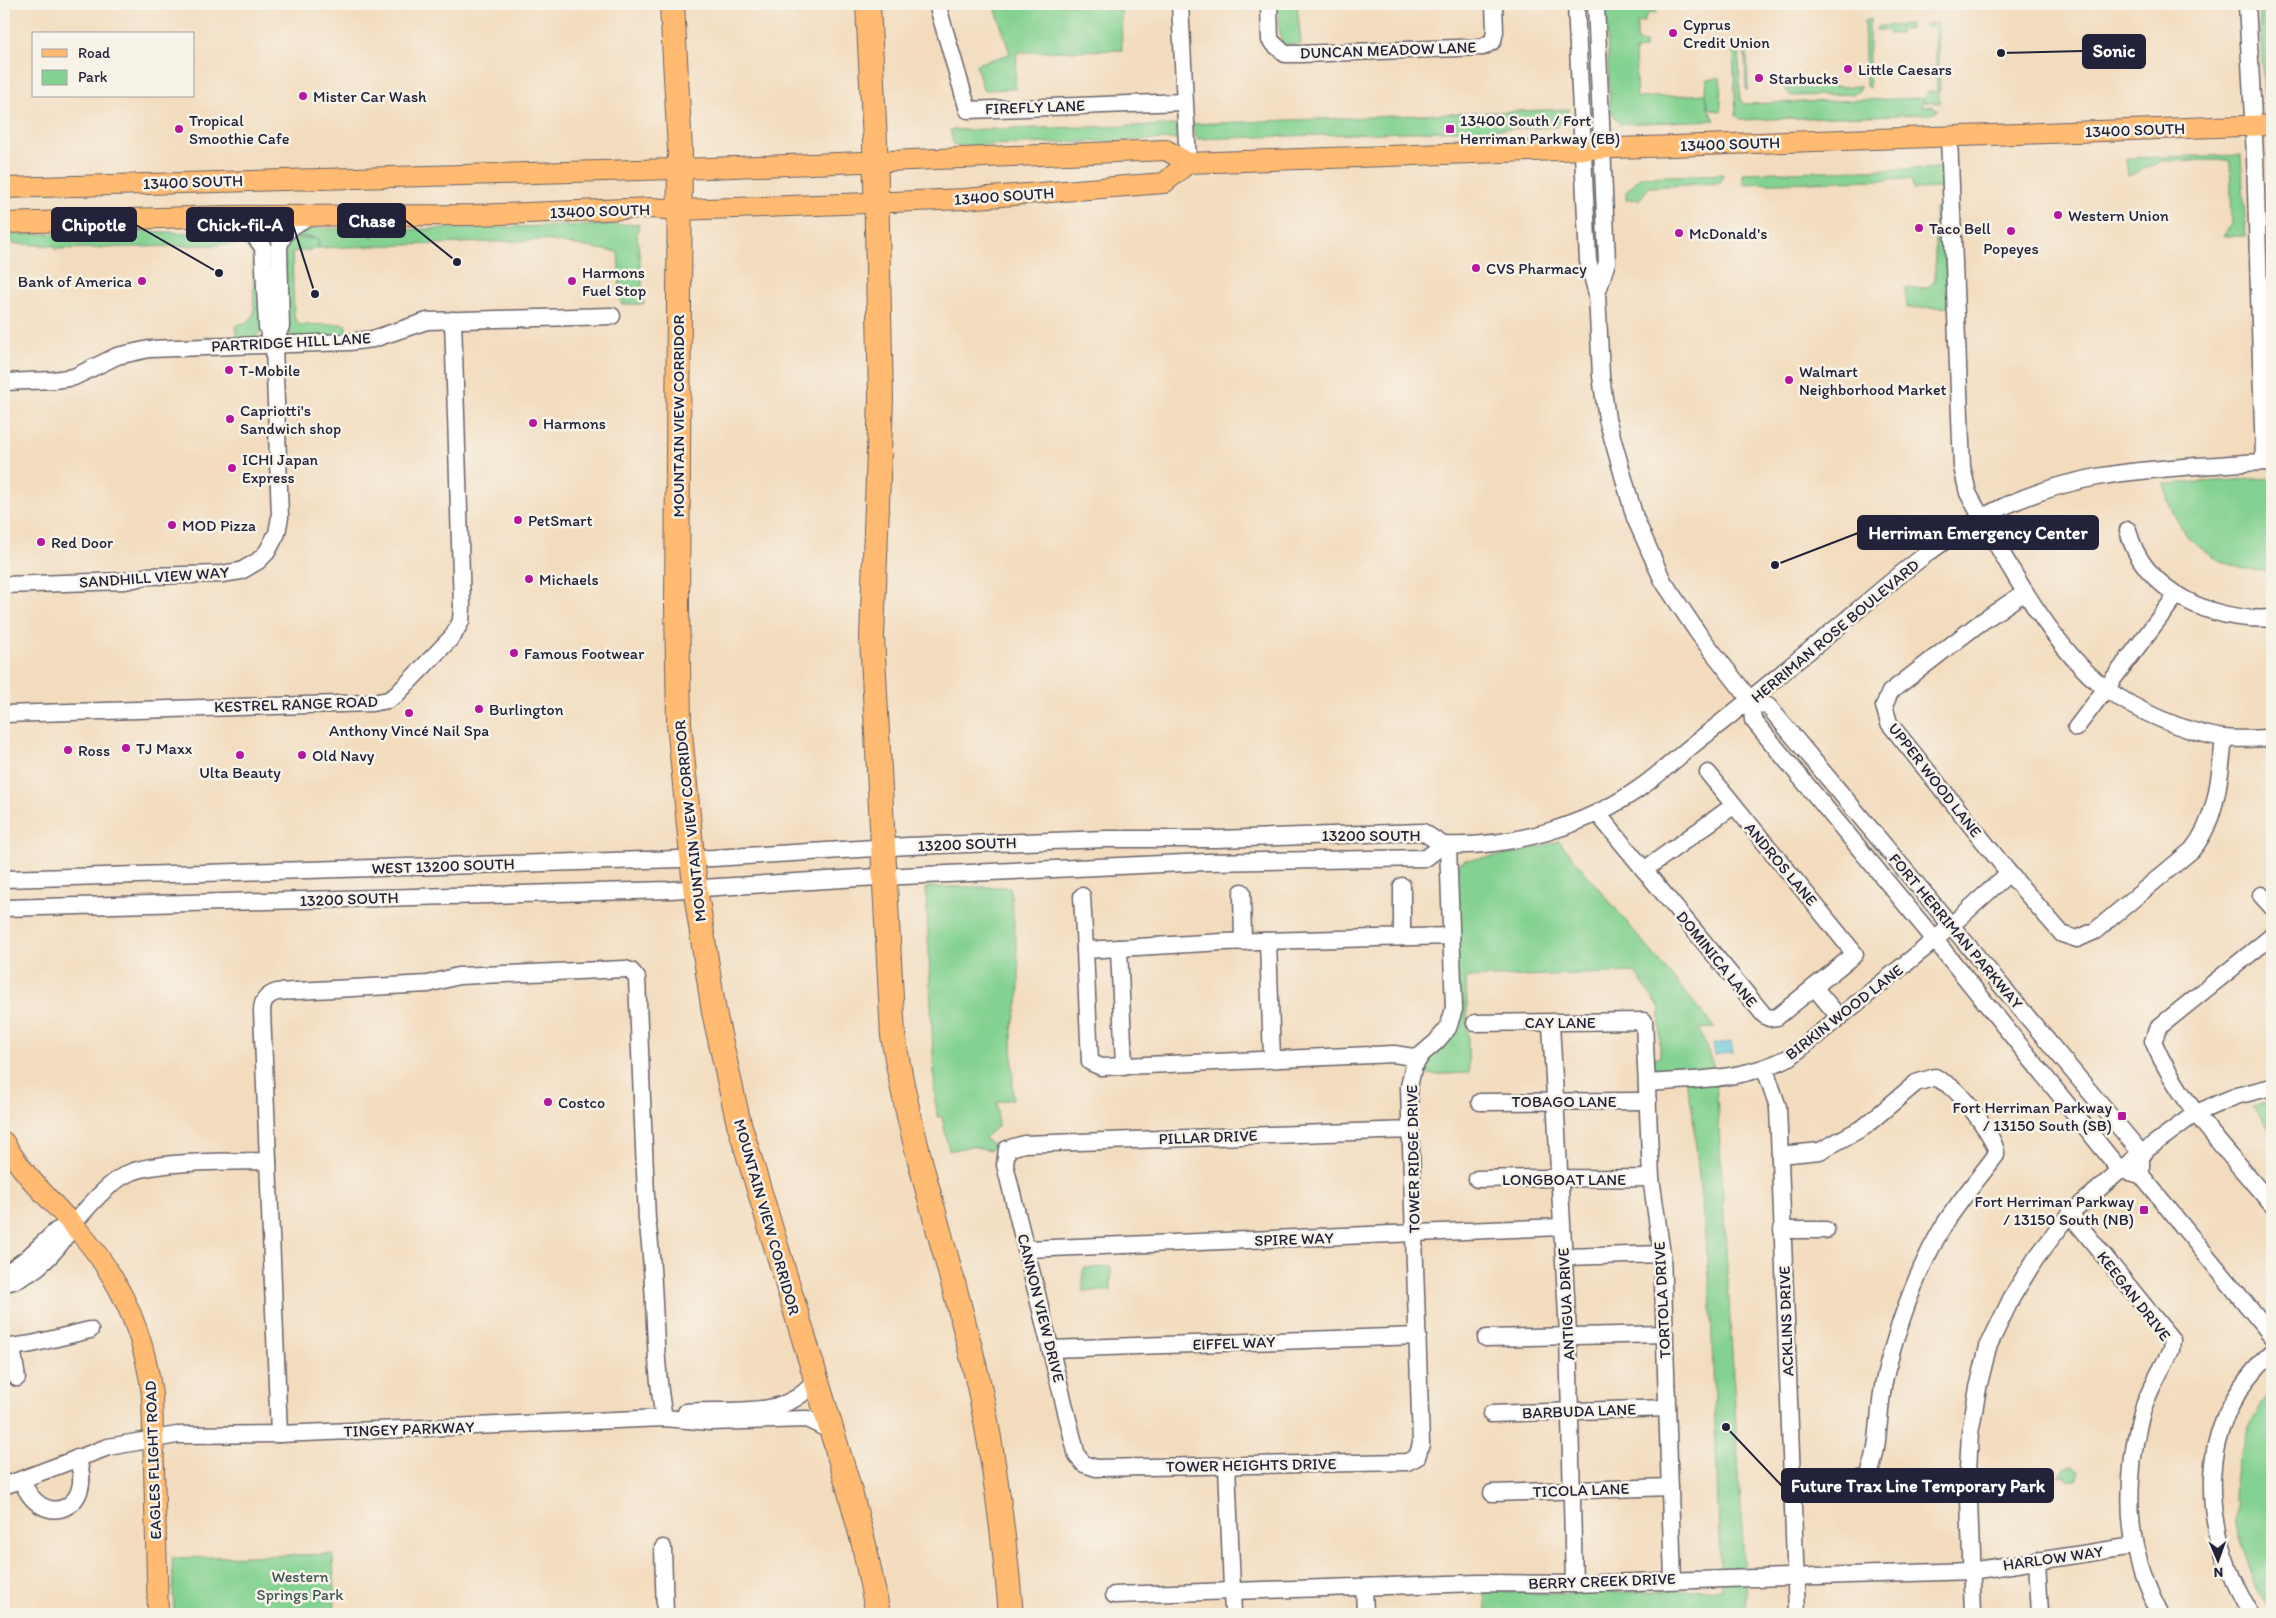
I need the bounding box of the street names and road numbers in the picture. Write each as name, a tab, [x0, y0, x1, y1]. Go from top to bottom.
street label: DUNCAN MEADOW LANE	[1300, 37, 1477, 63]
street label: FIREFLY LANE	[985, 96, 1085, 118]
street label: 13400 SOUTH	[2085, 119, 2185, 141]
street label: 13400 SOUTH	[1680, 133, 1780, 155]
street label: 13400 SOUTH	[143, 171, 243, 193]
street label: 13400 SOUTH	[953, 183, 1055, 209]
street label: 13400 SOUTH	[550, 200, 650, 222]
street label: MOUNTAIN VIEW CORRIDOR	[669, 315, 688, 517]
street label: PARTRIDGE HILL LANE	[211, 328, 372, 356]
street label: HERRIMAN ROSE BOULEVARD	[1747, 555, 1923, 707]
street label: SANDHILL VIEW WAY	[78, 562, 230, 592]
street label: KESTREL RANGE ROAD	[214, 692, 379, 716]
street label: MOUNTAIN VIEW CORRIDOR	[670, 719, 710, 923]
street label: UPPER WOOD LANE	[1884, 719, 1986, 841]
street label: ANDROS LANE	[1741, 818, 1822, 910]
street label: 13200 SOUTH	[1321, 826, 1421, 845]
street label: 13200 SOUTH	[917, 833, 1017, 855]
street label: FORT HERRIMAN PARKWAY	[1885, 849, 2027, 1013]
street label: WEST 13200 SOUTH	[371, 854, 515, 878]
street label: 13200 SOUTH	[299, 888, 399, 910]
street label: DOMINICA LANE	[1672, 907, 1762, 1011]
street label: BIRKIN WOOD LANE	[1781, 960, 1907, 1064]
street label: CAY LANE	[1524, 1013, 1596, 1032]
street label: TOWER RIDGE DRIVE	[1402, 1084, 1424, 1234]
street label: TOBAGO LANE	[1511, 1092, 1617, 1111]
street label: MOUNTAIN VIEW CORRIDOR	[730, 1117, 804, 1317]
street label: PILLAR DRIVE	[1158, 1126, 1258, 1148]
street label: LONGBOAT LANE	[1502, 1170, 1626, 1189]
street label: SPIRE WAY	[1254, 1228, 1334, 1250]
street label: CANNON VIEW DRIVE	[1013, 1232, 1069, 1384]
street label: TORTOLA DRIVE	[1649, 1241, 1675, 1359]
street label: ANTIGUA DRIVE	[1554, 1247, 1578, 1361]
street label: KEEGAN DRIVE	[2093, 1247, 2175, 1345]
street label: ACKLINS DRIVE	[1775, 1265, 1797, 1377]
street label: EIFFEL WAY	[1192, 1332, 1276, 1354]
street label: EAGLES FLIGHT ROAD	[141, 1380, 165, 1540]
street label: BARBUDA LANE	[1522, 1400, 1636, 1422]
street label: TINGEY PARKWAY	[343, 1417, 475, 1441]
street label: TOWER HEIGHTS DRIVE	[1165, 1454, 1337, 1476]
street label: TICOLA LANE	[1532, 1479, 1630, 1501]
street label: HARLOW WAY	[2002, 1542, 2104, 1574]
street label: BERRY CREEK DRIVE	[1528, 1569, 1676, 1593]

